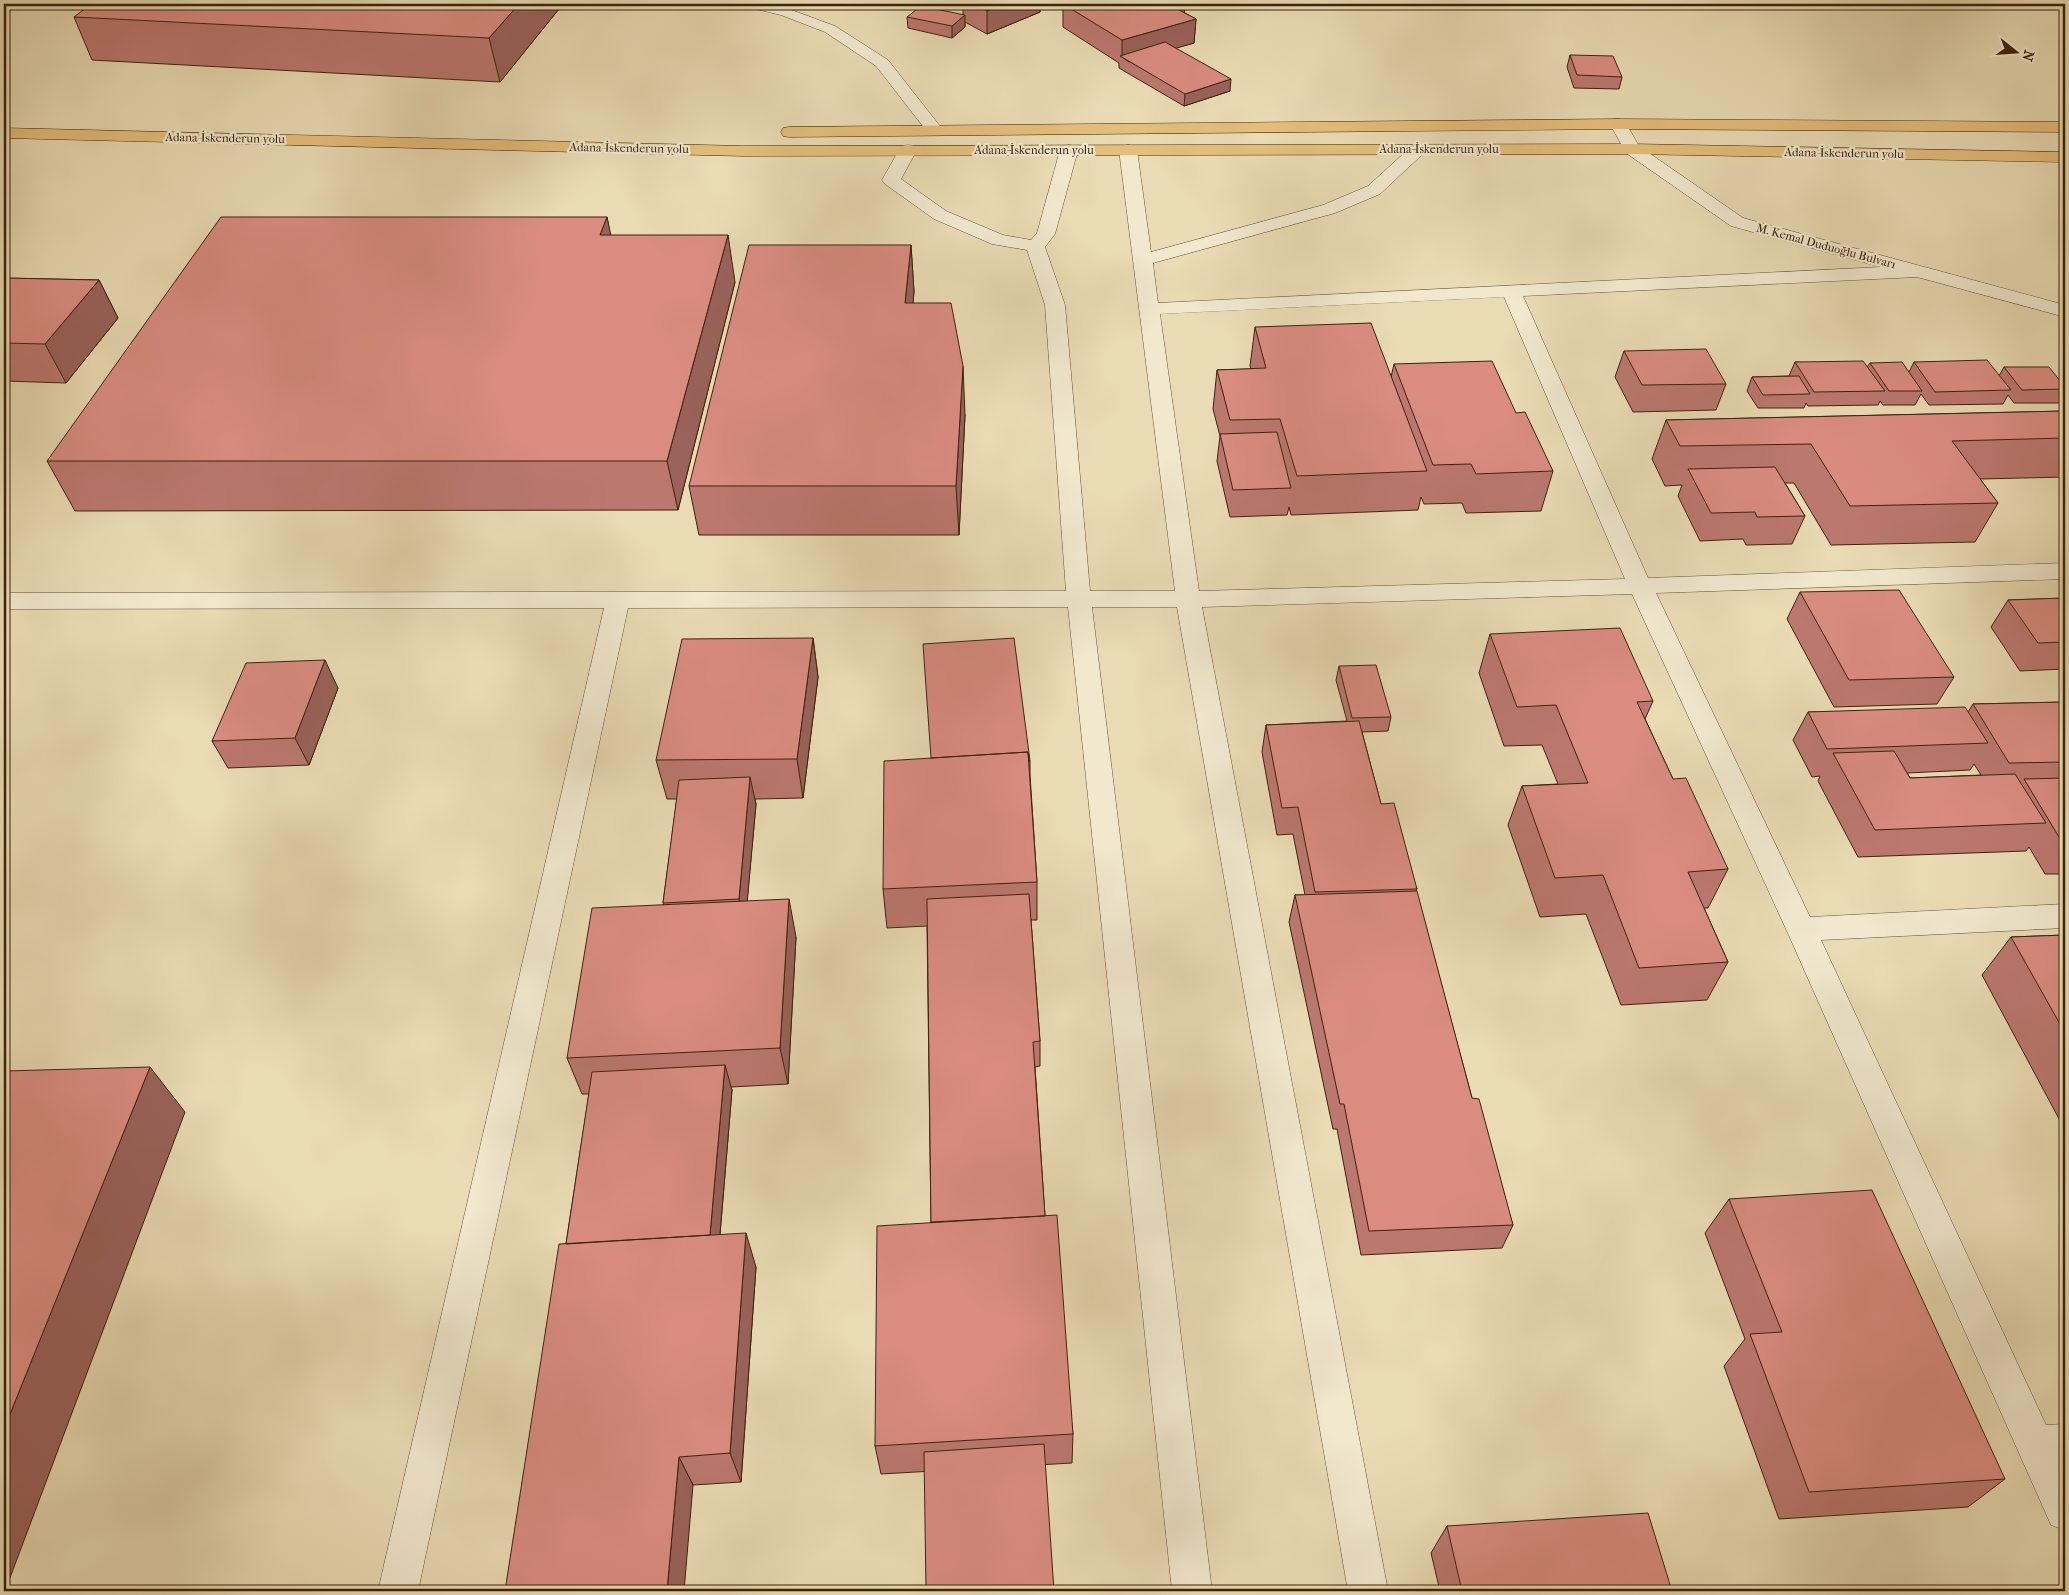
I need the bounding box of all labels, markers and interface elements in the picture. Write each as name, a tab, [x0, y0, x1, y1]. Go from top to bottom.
north arrow	[1992, 28, 2042, 78]
text: N	[2018, 48, 2038, 64]
street label: Adana-İskenderun yolu	[164, 129, 285, 146]
street label: Adana-İskenderun yolu	[568, 139, 689, 156]
street label: Adana-İskenderun yolu	[1378, 141, 1499, 156]
street label: Adana-İskenderun yolu	[973, 142, 1094, 157]
street label: Adana-İskenderun yolu	[1783, 144, 1904, 161]
street label: M. Kemal Duduoğlu Bulvarı	[1755, 221, 1898, 271]

